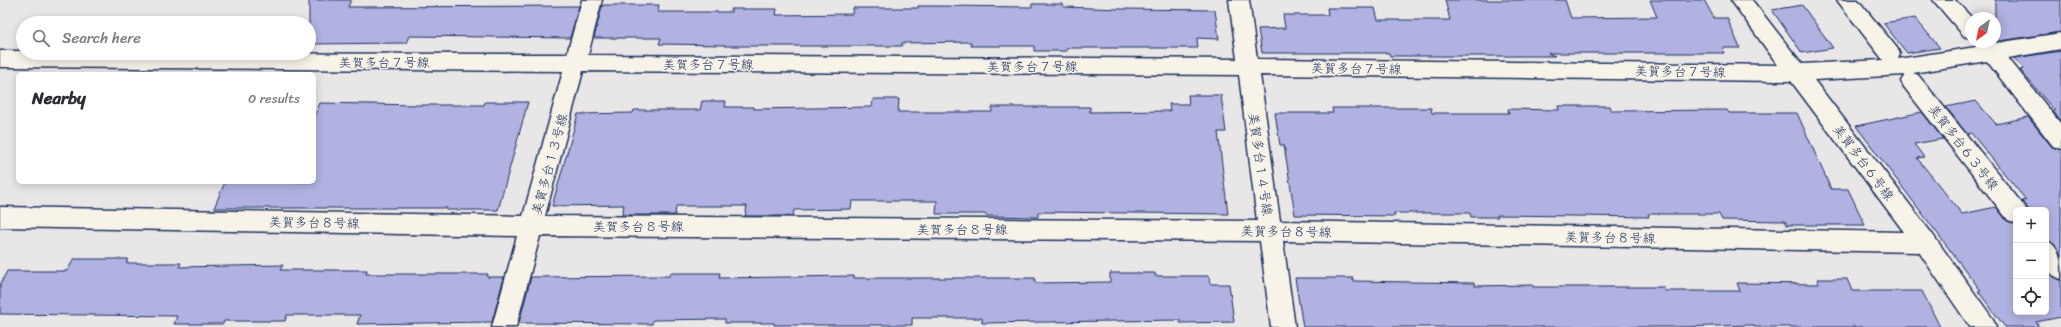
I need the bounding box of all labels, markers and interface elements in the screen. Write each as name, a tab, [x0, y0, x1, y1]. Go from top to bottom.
north arrow	[1965, 12, 2001, 48]
search box	[16, 16, 316, 60]
text: Search here	[62, 25, 141, 51]
icon: search	[30, 27, 52, 49]
street label: 美賀多台７号線	[338, 51, 430, 74]
street label: 美賀多台７号線	[662, 53, 754, 76]
street label: 美賀多台７号線	[986, 55, 1078, 78]
street label: 美賀多台７号線	[1310, 56, 1403, 81]
street label: 美賀多台７号線	[1634, 59, 1727, 84]
text: Nearby	[32, 83, 86, 113]
text: 0 results	[248, 87, 300, 110]
street label: 美賀多台６３号線	[1923, 99, 2005, 196]
street label: 美賀多台１３号線	[525, 110, 574, 217]
street label: 美賀多台１４号線	[1242, 111, 1279, 218]
street label: 美賀多台６号線	[1827, 119, 1901, 206]
map controls	[2013, 207, 2049, 315]
button: +	[2013, 207, 2049, 243]
street label: 美賀多台８号線	[268, 210, 361, 235]
street label: 美賀多台８号線	[592, 215, 684, 238]
street label: 美賀多台８号線	[916, 218, 1008, 241]
street label: 美賀多台８号線	[1240, 219, 1333, 244]
street label: 美賀多台８号線	[1564, 225, 1657, 250]
button: −	[2013, 243, 2049, 279]
button: locate	[2013, 279, 2049, 315]

